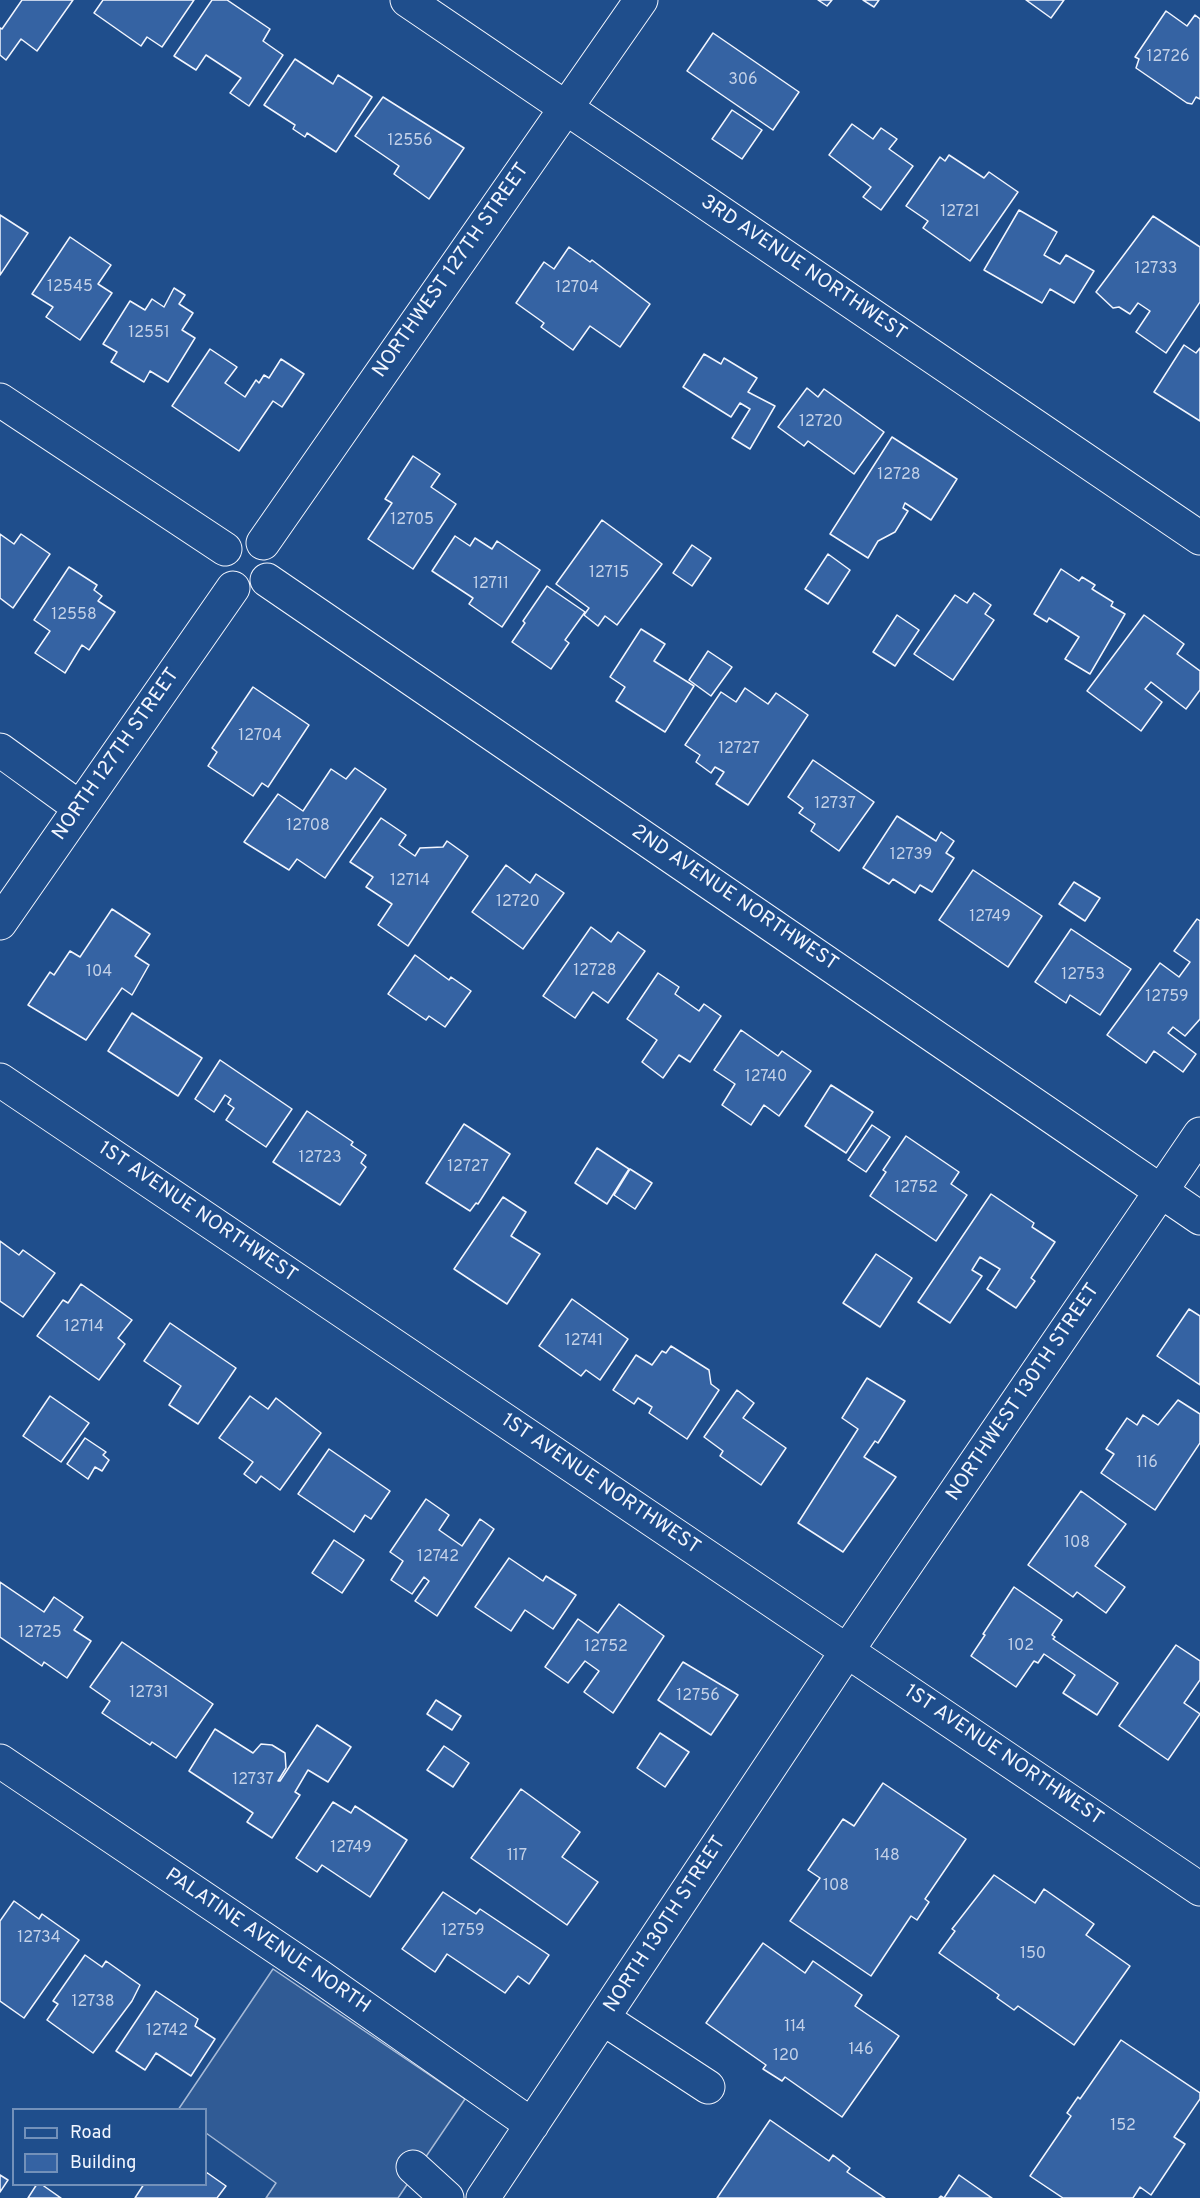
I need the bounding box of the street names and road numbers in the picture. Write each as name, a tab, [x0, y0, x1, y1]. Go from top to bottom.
street label: NORTHWEST 127TH STREET	[369, 159, 535, 383]
street label: 3RD AVENUE NORTHWEST	[696, 191, 910, 347]
street label: NORTH 127TH STREET	[48, 664, 186, 846]
street label: 2ND AVENUE NORTHWEST	[626, 821, 842, 977]
street label: 1ST AVENUE NORTHWEST	[93, 1137, 301, 1289]
street label: NORTHWEST 130TH STREET	[942, 1280, 1106, 1506]
street label: 1ST AVENUE NORTHWEST	[496, 1409, 704, 1561]
street label: 1ST AVENUE NORTHWEST	[899, 1680, 1107, 1832]
street label: NORTH 130TH STREET	[600, 1832, 732, 2018]
street label: PALATINE AVENUE NORTH	[160, 1864, 374, 2020]

